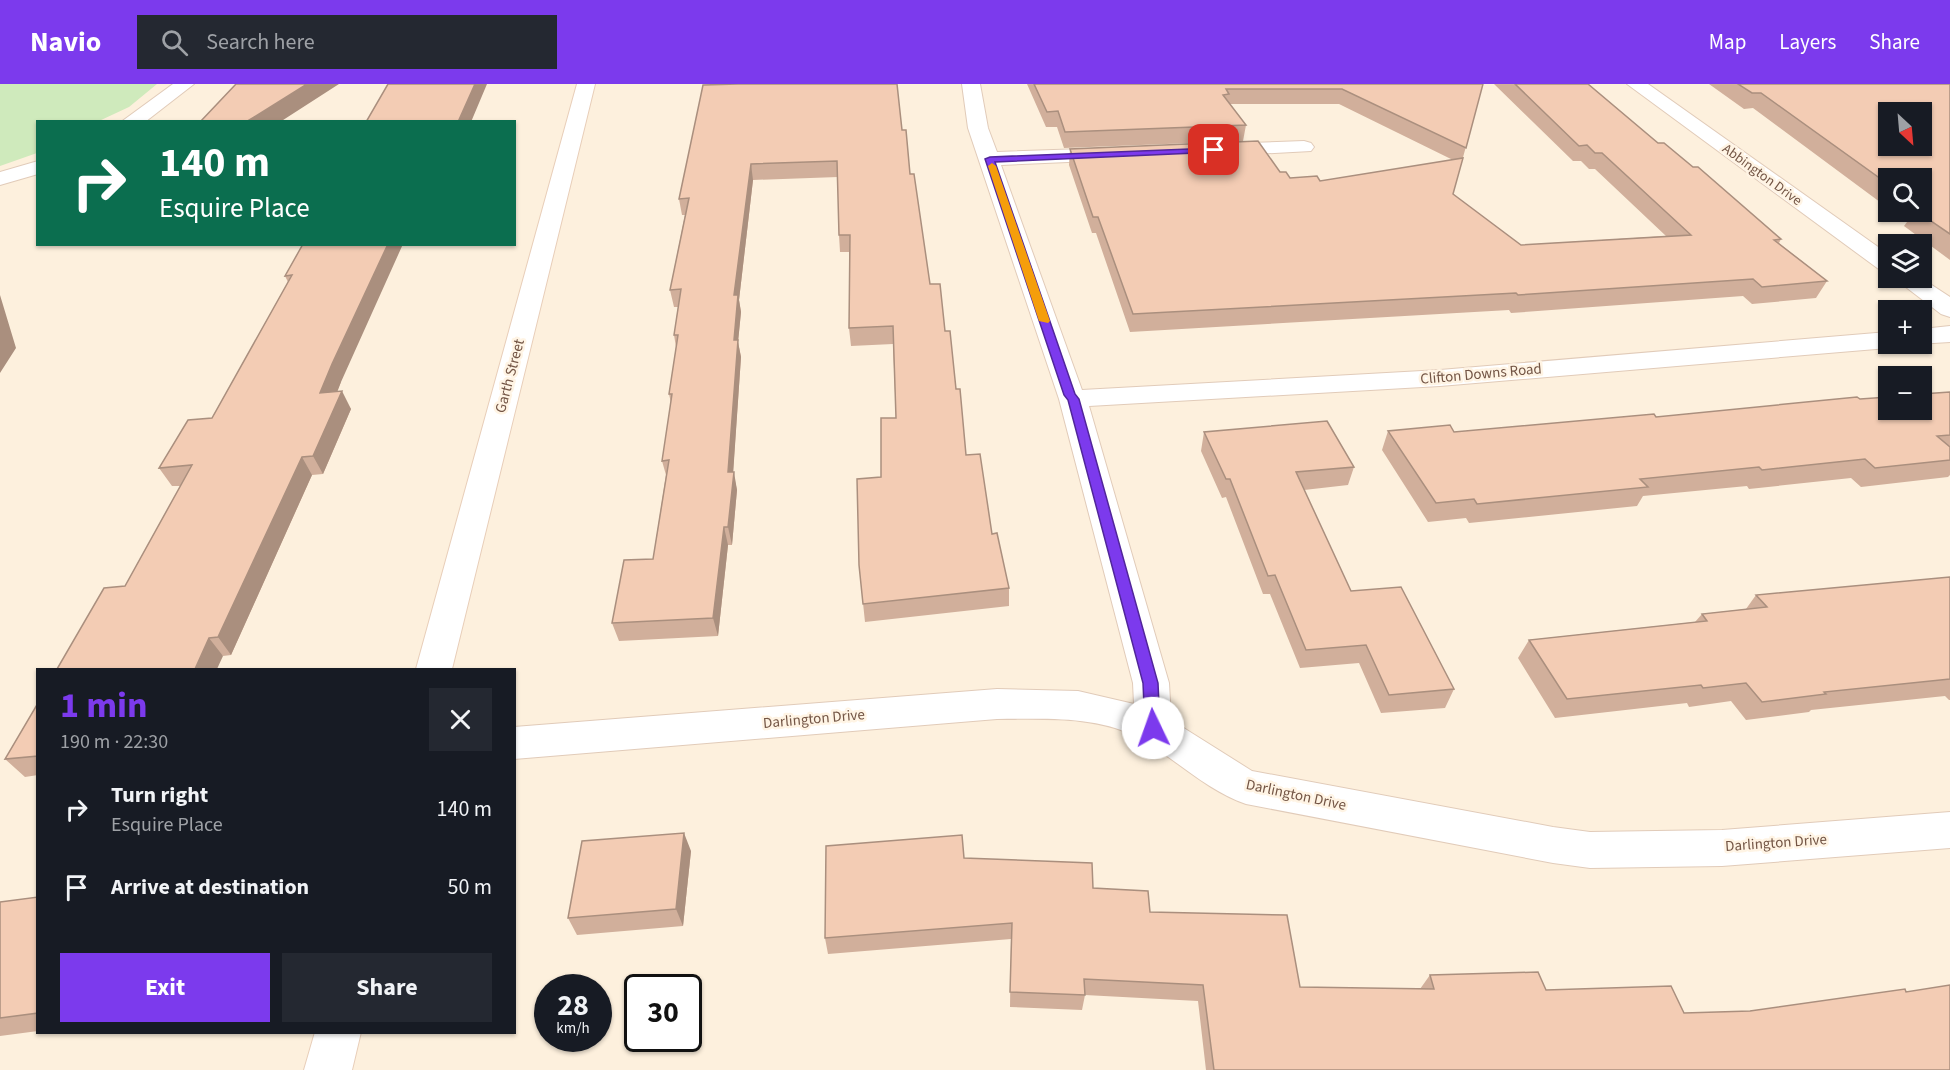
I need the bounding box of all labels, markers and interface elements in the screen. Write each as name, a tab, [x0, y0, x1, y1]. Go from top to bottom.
search box	[137, 15, 557, 69]
text: Navio	[30, 22, 101, 62]
icon: search	[158, 26, 191, 59]
text: Search here	[206, 26, 315, 58]
text: Map	[1709, 27, 1746, 57]
text: Layers	[1779, 27, 1836, 57]
text: Share	[1869, 27, 1920, 57]
north arrow	[1878, 102, 1932, 156]
map controls	[1878, 102, 1932, 420]
pin	[1188, 124, 1239, 175]
text: 140 m	[159, 133, 270, 193]
icon: arrive	[1197, 133, 1230, 166]
street label: Abbington Drive	[1718, 139, 1806, 211]
icon: right	[60, 144, 138, 222]
button: search	[1878, 168, 1932, 222]
text: Esquire Place	[159, 189, 310, 228]
button: layers	[1878, 234, 1932, 288]
button: +	[1878, 300, 1932, 354]
street label: Garth Street	[490, 337, 530, 415]
street label: Clifton Downs Road	[1419, 358, 1543, 390]
button: −	[1878, 366, 1932, 420]
text: 1 min	[60, 680, 148, 731]
button: close	[429, 688, 492, 751]
position arrow	[1121, 696, 1185, 760]
street label: Darlington Drive	[762, 704, 866, 734]
text: 190 m · 22:30	[60, 728, 168, 756]
street label: Darlington Drive	[1244, 774, 1348, 816]
text: Turn right	[111, 779, 208, 811]
icon: right	[60, 793, 93, 826]
text: 140 m	[437, 793, 492, 825]
text: Esquire Place	[111, 811, 223, 839]
street label: Darlington Drive	[1724, 829, 1828, 857]
icon: arrive	[60, 871, 93, 904]
text: Arrive at destination	[111, 871, 309, 903]
text: 50 m	[447, 871, 492, 903]
button: Exit	[60, 953, 270, 1022]
button: Share	[282, 953, 492, 1022]
speed limit sign: 30	[624, 974, 702, 1052]
text: 28	[557, 984, 589, 1027]
text: km/h	[556, 1018, 590, 1039]

